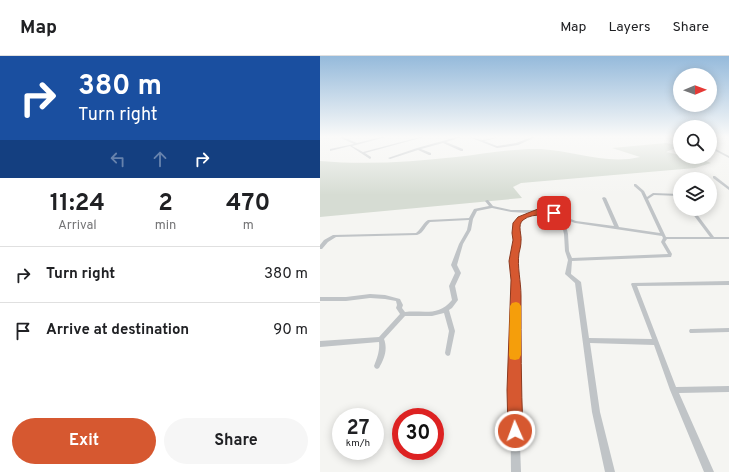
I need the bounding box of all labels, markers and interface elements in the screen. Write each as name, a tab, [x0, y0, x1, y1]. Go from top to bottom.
text: Map	[20, 16, 57, 40]
text: Map	[560, 19, 586, 36]
text: Layers	[608, 19, 650, 36]
text: Share	[672, 19, 709, 36]
north arrow	[673, 68, 717, 112]
map controls	[673, 68, 717, 216]
text: 380 m	[78, 69, 162, 105]
icon: right	[12, 72, 64, 124]
text: Turn right	[78, 104, 158, 127]
button: search	[673, 120, 717, 164]
icon: left	[107, 148, 129, 170]
icon: ahead	[149, 148, 171, 170]
icon: right	[191, 148, 213, 170]
button: layers	[673, 172, 717, 216]
text: 11:24	[50, 189, 105, 219]
text: 2	[158, 189, 173, 219]
text: 470	[226, 189, 270, 219]
pin	[537, 196, 571, 230]
icon: arrive	[543, 202, 565, 224]
text: Arrival	[58, 218, 97, 234]
text: min	[155, 218, 176, 234]
text: m	[243, 218, 254, 234]
icon: right	[12, 264, 34, 286]
text: Turn right	[46, 265, 115, 284]
text: 380 m	[264, 265, 308, 284]
icon: arrive	[12, 320, 34, 342]
text: Arrive at destination	[46, 321, 189, 340]
text: 90 m	[273, 321, 308, 340]
speed limit sign: 30	[392, 408, 444, 460]
position arrow	[494, 410, 536, 452]
text: 27	[347, 416, 369, 442]
button: Exit	[12, 418, 156, 464]
button: Share	[164, 418, 308, 464]
text: km/h	[346, 437, 370, 450]

